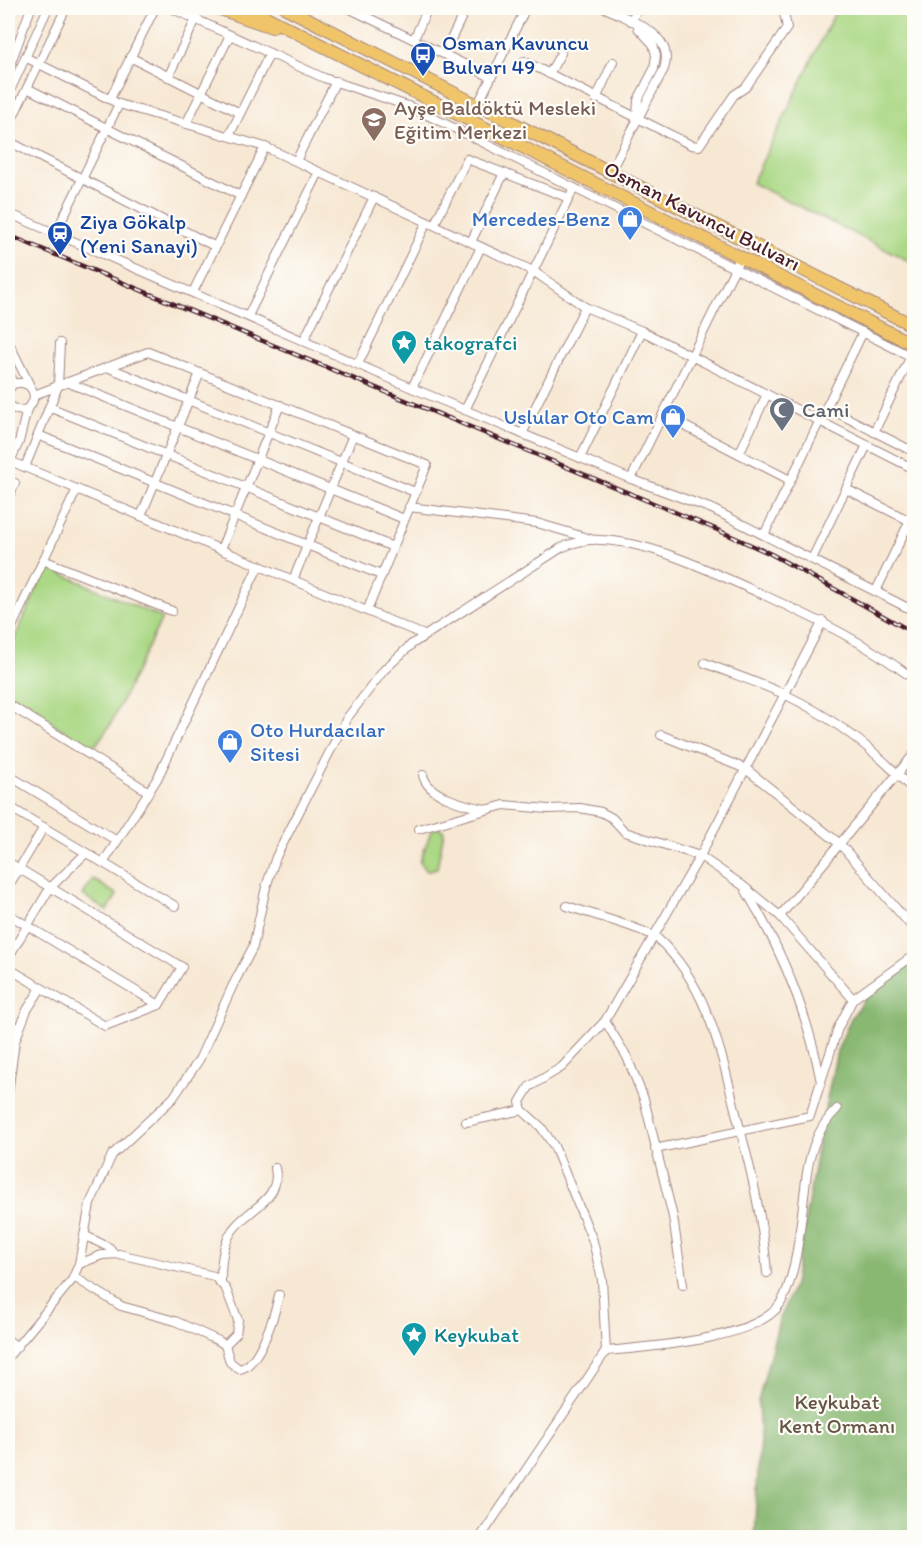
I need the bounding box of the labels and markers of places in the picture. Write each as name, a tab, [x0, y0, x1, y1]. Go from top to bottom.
place label: Osman Kavuncu Bulvarı 49	[442, 30, 589, 79]
bus stop icon: Osman Kavuncu Bulvarı 49	[408, 40, 438, 78]
place label: Ayşe Baldöktü Mesleki Eğitim Merkezi	[394, 95, 596, 144]
school or university icon: Ayşe Baldöktü Mesleki Eğitim Merkezi	[359, 105, 389, 143]
shop icon: Mercedes-Benz	[615, 204, 645, 242]
place label: Mercedes-Benz	[472, 206, 610, 231]
place label: Ziya Gökalp (Yeni Sanayi)	[80, 209, 198, 258]
station icon: Ziya Gökalp (Yeni Sanayi)	[45, 219, 75, 257]
place icon: takografci	[389, 328, 419, 366]
place label: takografci	[424, 330, 517, 355]
mosque icon: Cami	[767, 395, 797, 433]
place label: Cami	[802, 397, 849, 422]
shop icon: Uslular Oto Cam	[658, 402, 688, 440]
place label: Uslular Oto Cam	[503, 404, 654, 429]
place label: Oto Hurdacılar Sitesi	[250, 717, 385, 766]
shop icon: Oto Hurdacılar Sitesi	[215, 727, 245, 765]
place icon: Keykubat	[399, 1320, 429, 1358]
place label: Keykubat	[434, 1322, 519, 1347]

